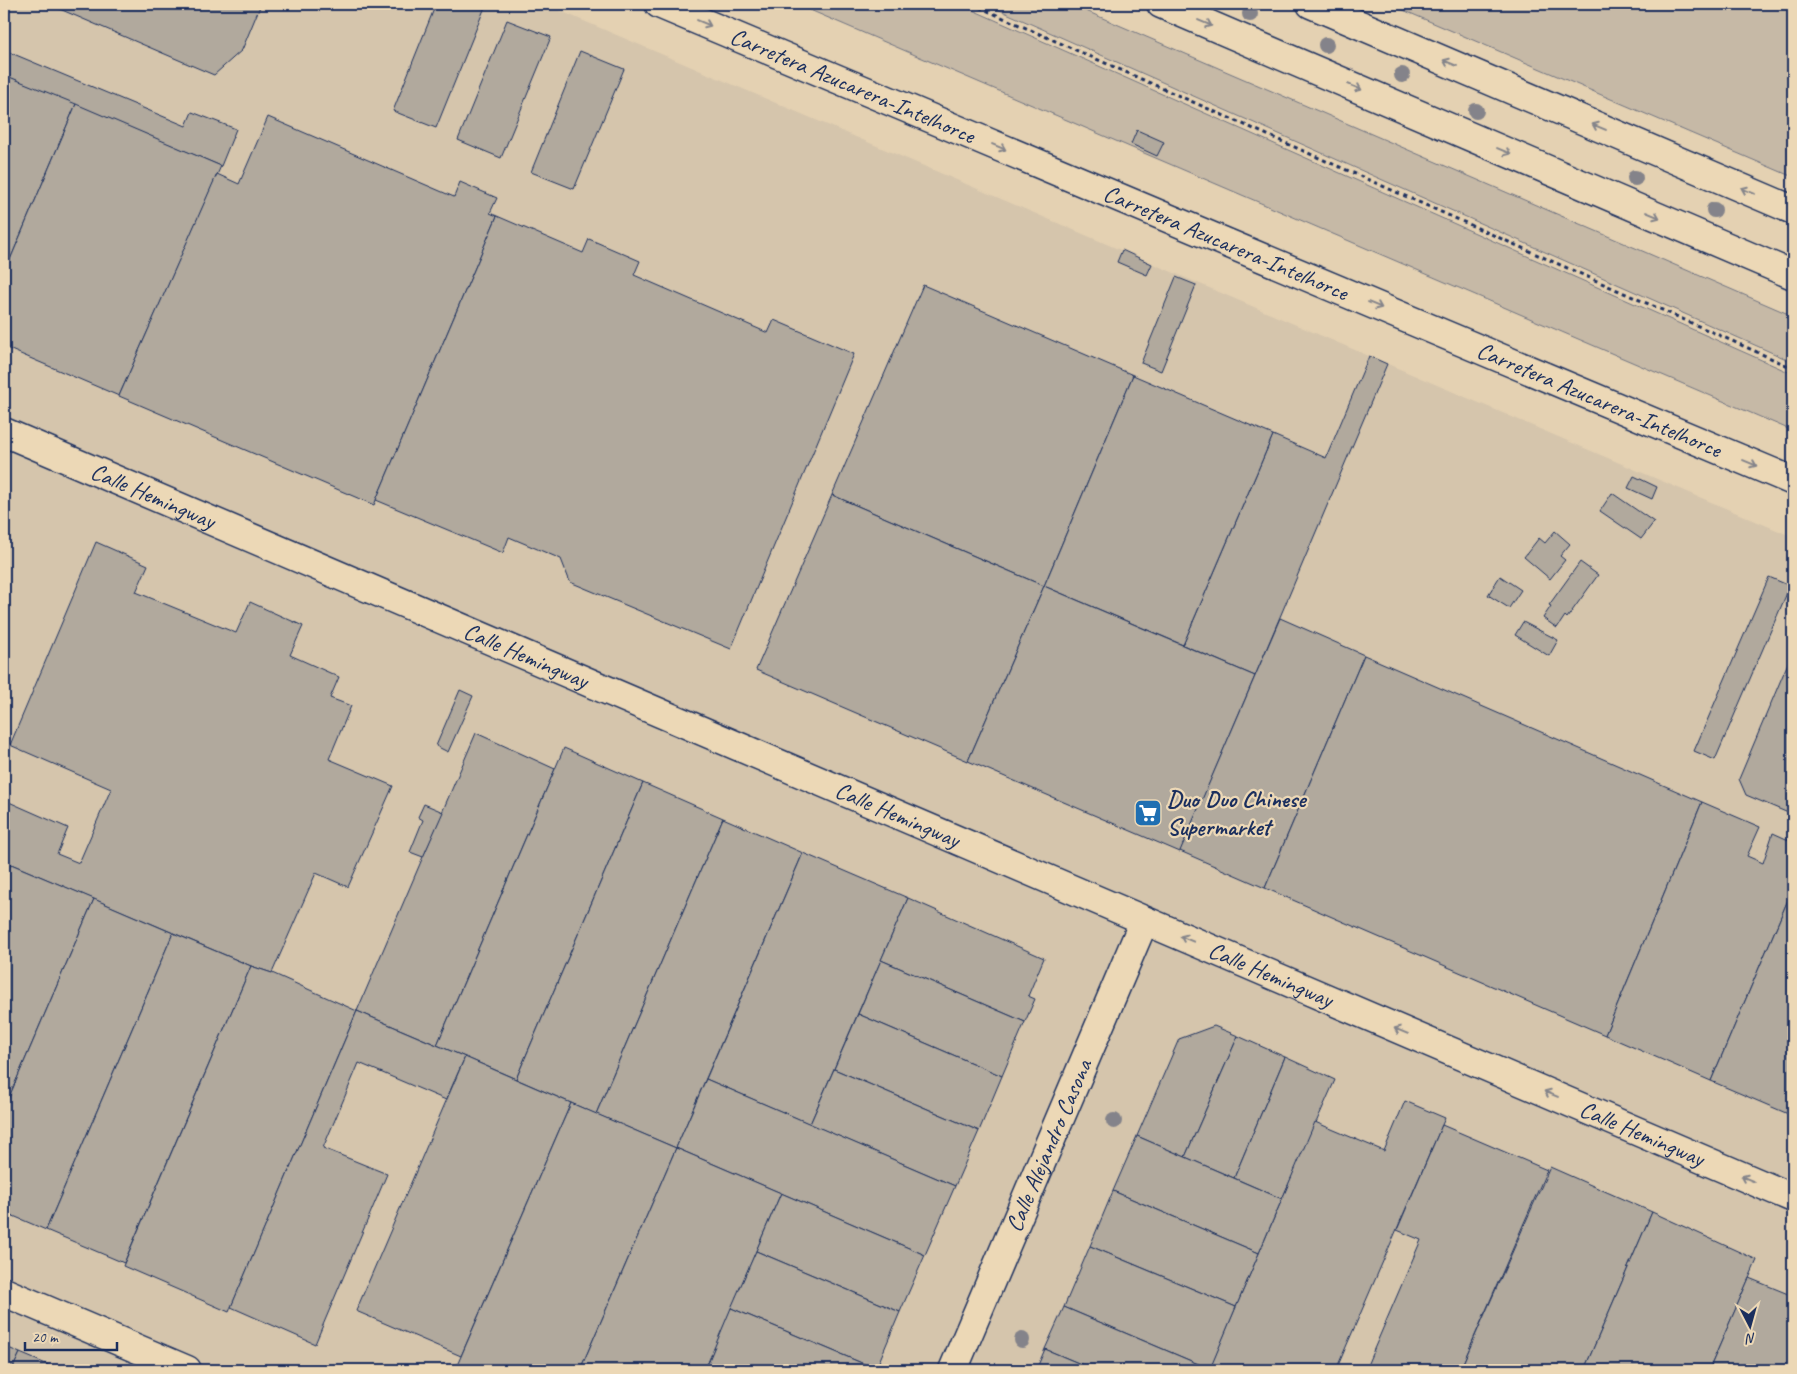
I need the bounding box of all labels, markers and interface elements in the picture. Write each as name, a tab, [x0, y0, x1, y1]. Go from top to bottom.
one-way arrow	[696, 18, 711, 28]
one-way arrow	[1197, 19, 1212, 28]
street label: Carretera Azucarera-Intelhorce	[726, 21, 981, 151]
one-way arrow	[1443, 57, 1458, 67]
one-way arrow	[1347, 83, 1362, 93]
one-way arrow	[1592, 121, 1607, 131]
one-way arrow	[991, 143, 1006, 153]
one-way arrow	[1496, 147, 1511, 157]
street label: Carretera Azucarera-Intelhorce	[1099, 178, 1355, 308]
one-way arrow	[1741, 185, 1756, 195]
one-way arrow	[1645, 211, 1660, 221]
one-way arrow	[1367, 301, 1382, 311]
street label: Carretera Azucarera-Intelhorce	[1472, 335, 1728, 465]
street label: Calle Hemingway	[86, 456, 221, 536]
one-way arrow	[1743, 459, 1758, 468]
street label: Calle Hemingway	[459, 616, 595, 696]
street label: Calle Hemingway	[831, 775, 966, 855]
place label: Duo Duo Chinese Supermarket	[1167, 784, 1307, 842]
supermarket icon: Duo Duo Chinese Supermarket	[1133, 798, 1163, 828]
one-way arrow	[1180, 934, 1195, 944]
street label: Calle Hemingway	[1204, 935, 1339, 1015]
one-way arrow	[1394, 1025, 1409, 1035]
street label: Calle Alejandro Casona	[999, 1053, 1099, 1236]
one-way arrow	[1544, 1089, 1559, 1099]
street label: Calle Hemingway	[1575, 1094, 1711, 1174]
one-way arrow	[1741, 1173, 1756, 1183]
north arrow	[1724, 1302, 1774, 1352]
scale bar	[25, 1319, 118, 1351]
text: 20 m	[32, 1328, 59, 1347]
text: N	[1744, 1330, 1757, 1348]

